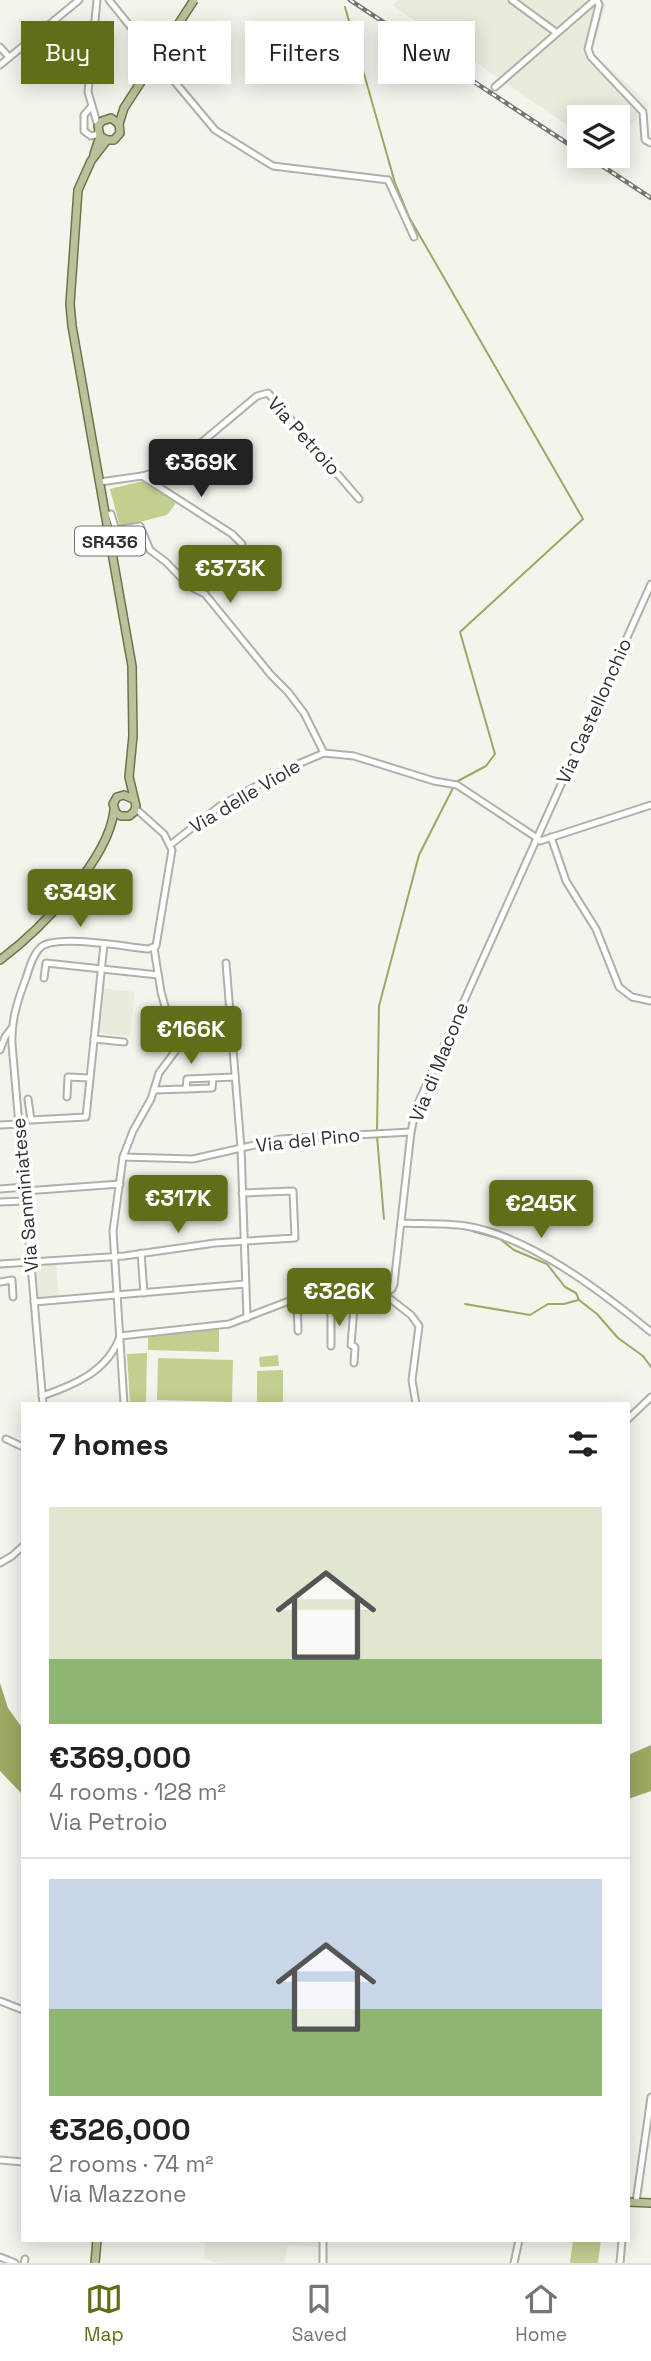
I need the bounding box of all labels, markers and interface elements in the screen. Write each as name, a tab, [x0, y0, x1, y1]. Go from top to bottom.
chip: Buy	[21, 21, 114, 84]
chip: Rent	[128, 21, 231, 84]
chip: Filters	[245, 21, 364, 84]
chip: New	[378, 21, 475, 84]
map controls	[567, 105, 630, 168]
button: layers	[567, 105, 630, 168]
street label: Via Petroio	[262, 391, 346, 481]
pin: €369K	[152, 440, 250, 499]
text: €369K	[165, 447, 237, 477]
road number: SR436	[75, 526, 145, 556]
pin: €373K	[181, 546, 279, 605]
text: €373K	[195, 553, 265, 583]
street label: Via Castellonchio	[551, 634, 637, 788]
street label: Via delle Viole	[185, 753, 305, 839]
pin: €349K	[31, 870, 129, 929]
text: €349K	[44, 877, 116, 907]
street label: Via di Macone	[404, 998, 474, 1126]
pin: €166K	[142, 1006, 240, 1066]
text: €166K	[157, 1014, 225, 1044]
street label: Via Sanminiatese	[6, 1117, 44, 1273]
street label: Via del Pino	[255, 1122, 361, 1158]
pin: €317K	[129, 1176, 227, 1235]
pin: €245K	[492, 1180, 590, 1240]
text: €317K	[145, 1183, 211, 1213]
text: €245K	[505, 1188, 577, 1218]
pin: €326K	[290, 1268, 388, 1328]
text: €326K	[303, 1276, 375, 1306]
text: 7 homes	[49, 1425, 169, 1464]
icon: filters	[564, 1425, 602, 1463]
icon: home	[263, 1552, 389, 1678]
text: €369,000	[49, 1738, 191, 1777]
text: 4 rooms · 128 m²	[49, 1777, 226, 1807]
text: Via Petroio	[49, 1807, 168, 1837]
icon: home	[263, 1924, 389, 2050]
text: €326,000	[49, 2110, 191, 2149]
text: 2 rooms · 74 m²	[49, 2149, 214, 2179]
text: Via Mazzone	[49, 2179, 187, 2209]
tab: Map	[84, 2280, 124, 2347]
tab: Saved	[292, 2280, 347, 2347]
tab: Home	[515, 2280, 567, 2347]

